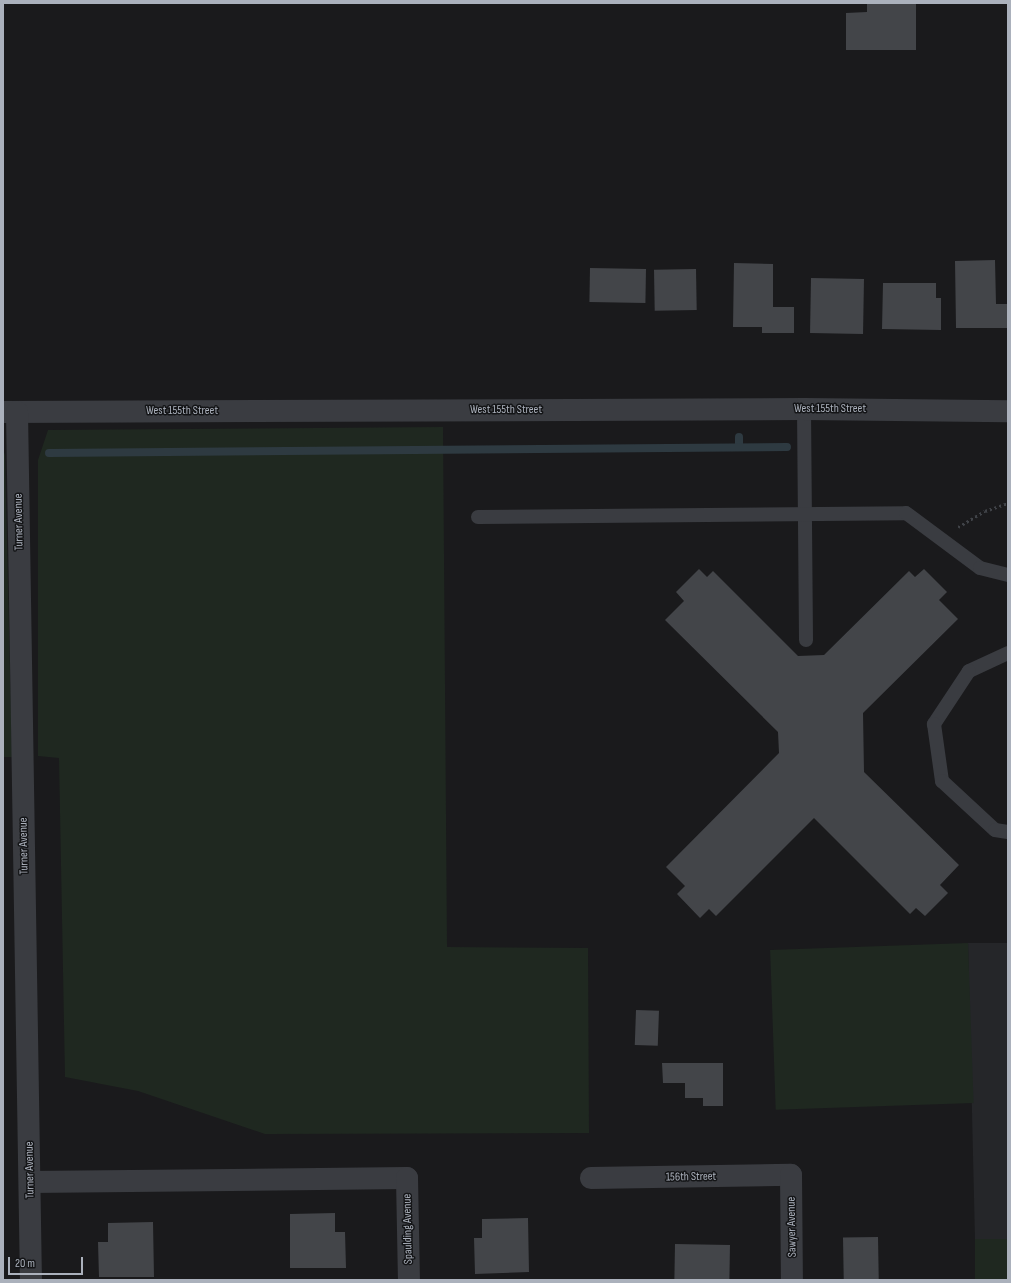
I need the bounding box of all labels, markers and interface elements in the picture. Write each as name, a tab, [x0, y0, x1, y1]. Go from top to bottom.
street label: West 155th Street	[794, 402, 866, 416]
street label: West 155th Street	[470, 403, 542, 417]
street label: West 155th Street	[146, 404, 218, 418]
street label: Turner Avenue	[11, 493, 27, 551]
street label: Turner Avenue	[16, 817, 32, 875]
street label: Turner Avenue	[22, 1141, 38, 1199]
street label: 156th Street	[666, 1169, 716, 1185]
street label: Spaulding Avenue	[400, 1194, 416, 1264]
street label: Sawyer Avenue	[784, 1197, 800, 1257]
scale bar	[10, 1249, 85, 1275]
text: 20 m	[15, 1256, 35, 1271]

